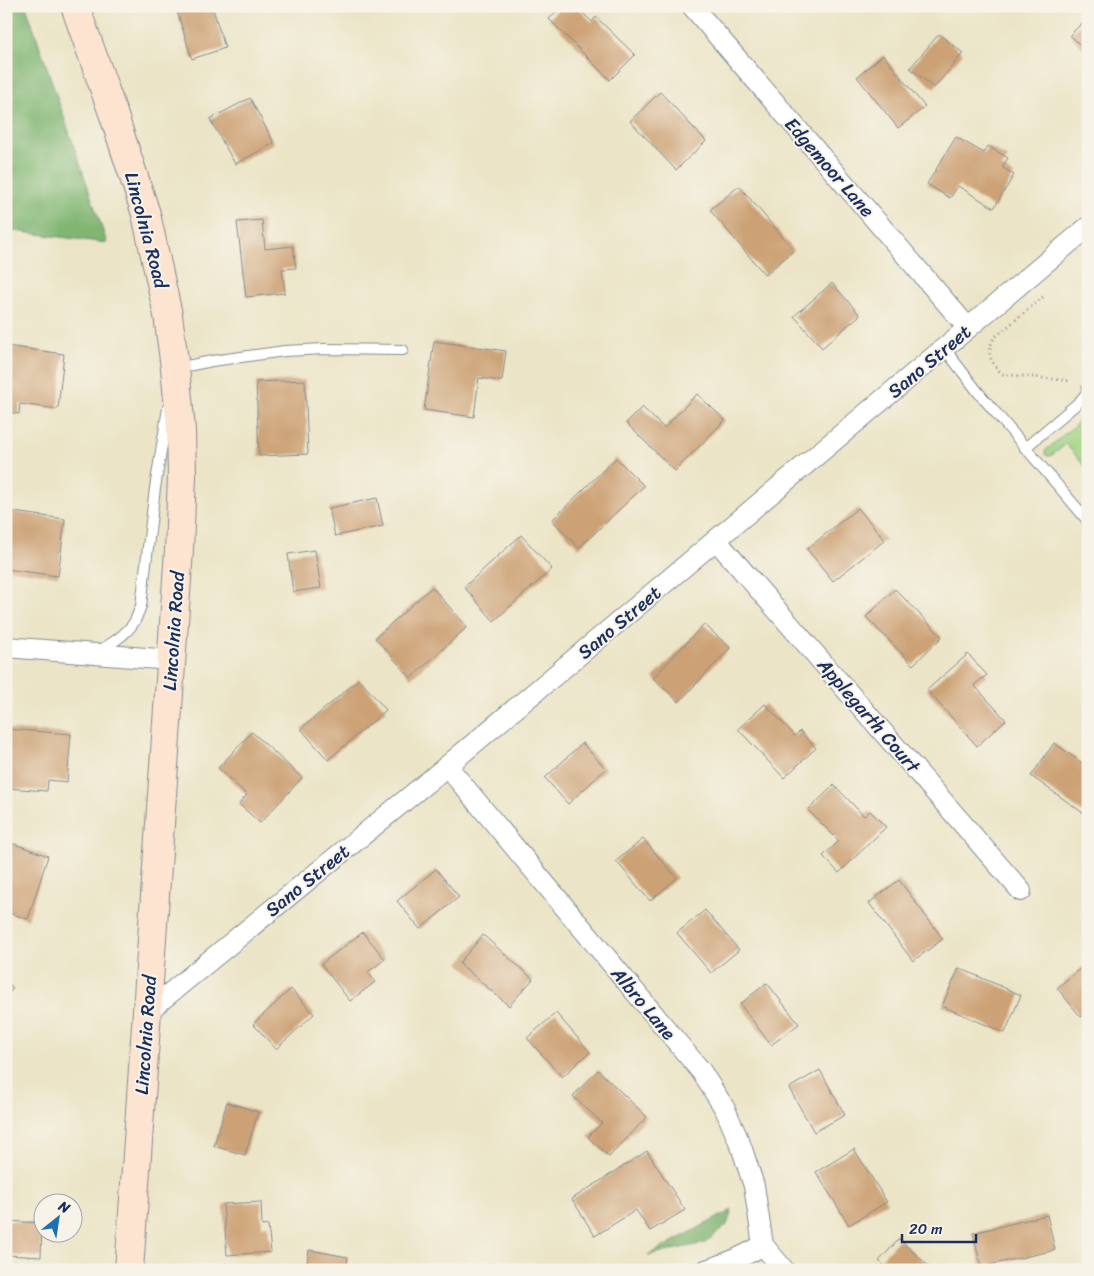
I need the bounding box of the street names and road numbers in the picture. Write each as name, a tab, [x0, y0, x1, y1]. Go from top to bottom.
street label: Edgemoor Lane	[776, 109, 883, 225]
street label: Lincolnia Road	[115, 168, 178, 294]
street label: Sano Street	[880, 316, 979, 407]
street label: Lincolnia Road	[153, 568, 194, 692]
street label: Sano Street	[570, 577, 669, 668]
street label: Applegarth Court	[808, 649, 929, 782]
street label: Sano Street	[257, 836, 357, 925]
street label: Albro Lane	[602, 958, 685, 1048]
street label: Lincolnia Road	[125, 972, 166, 1096]

